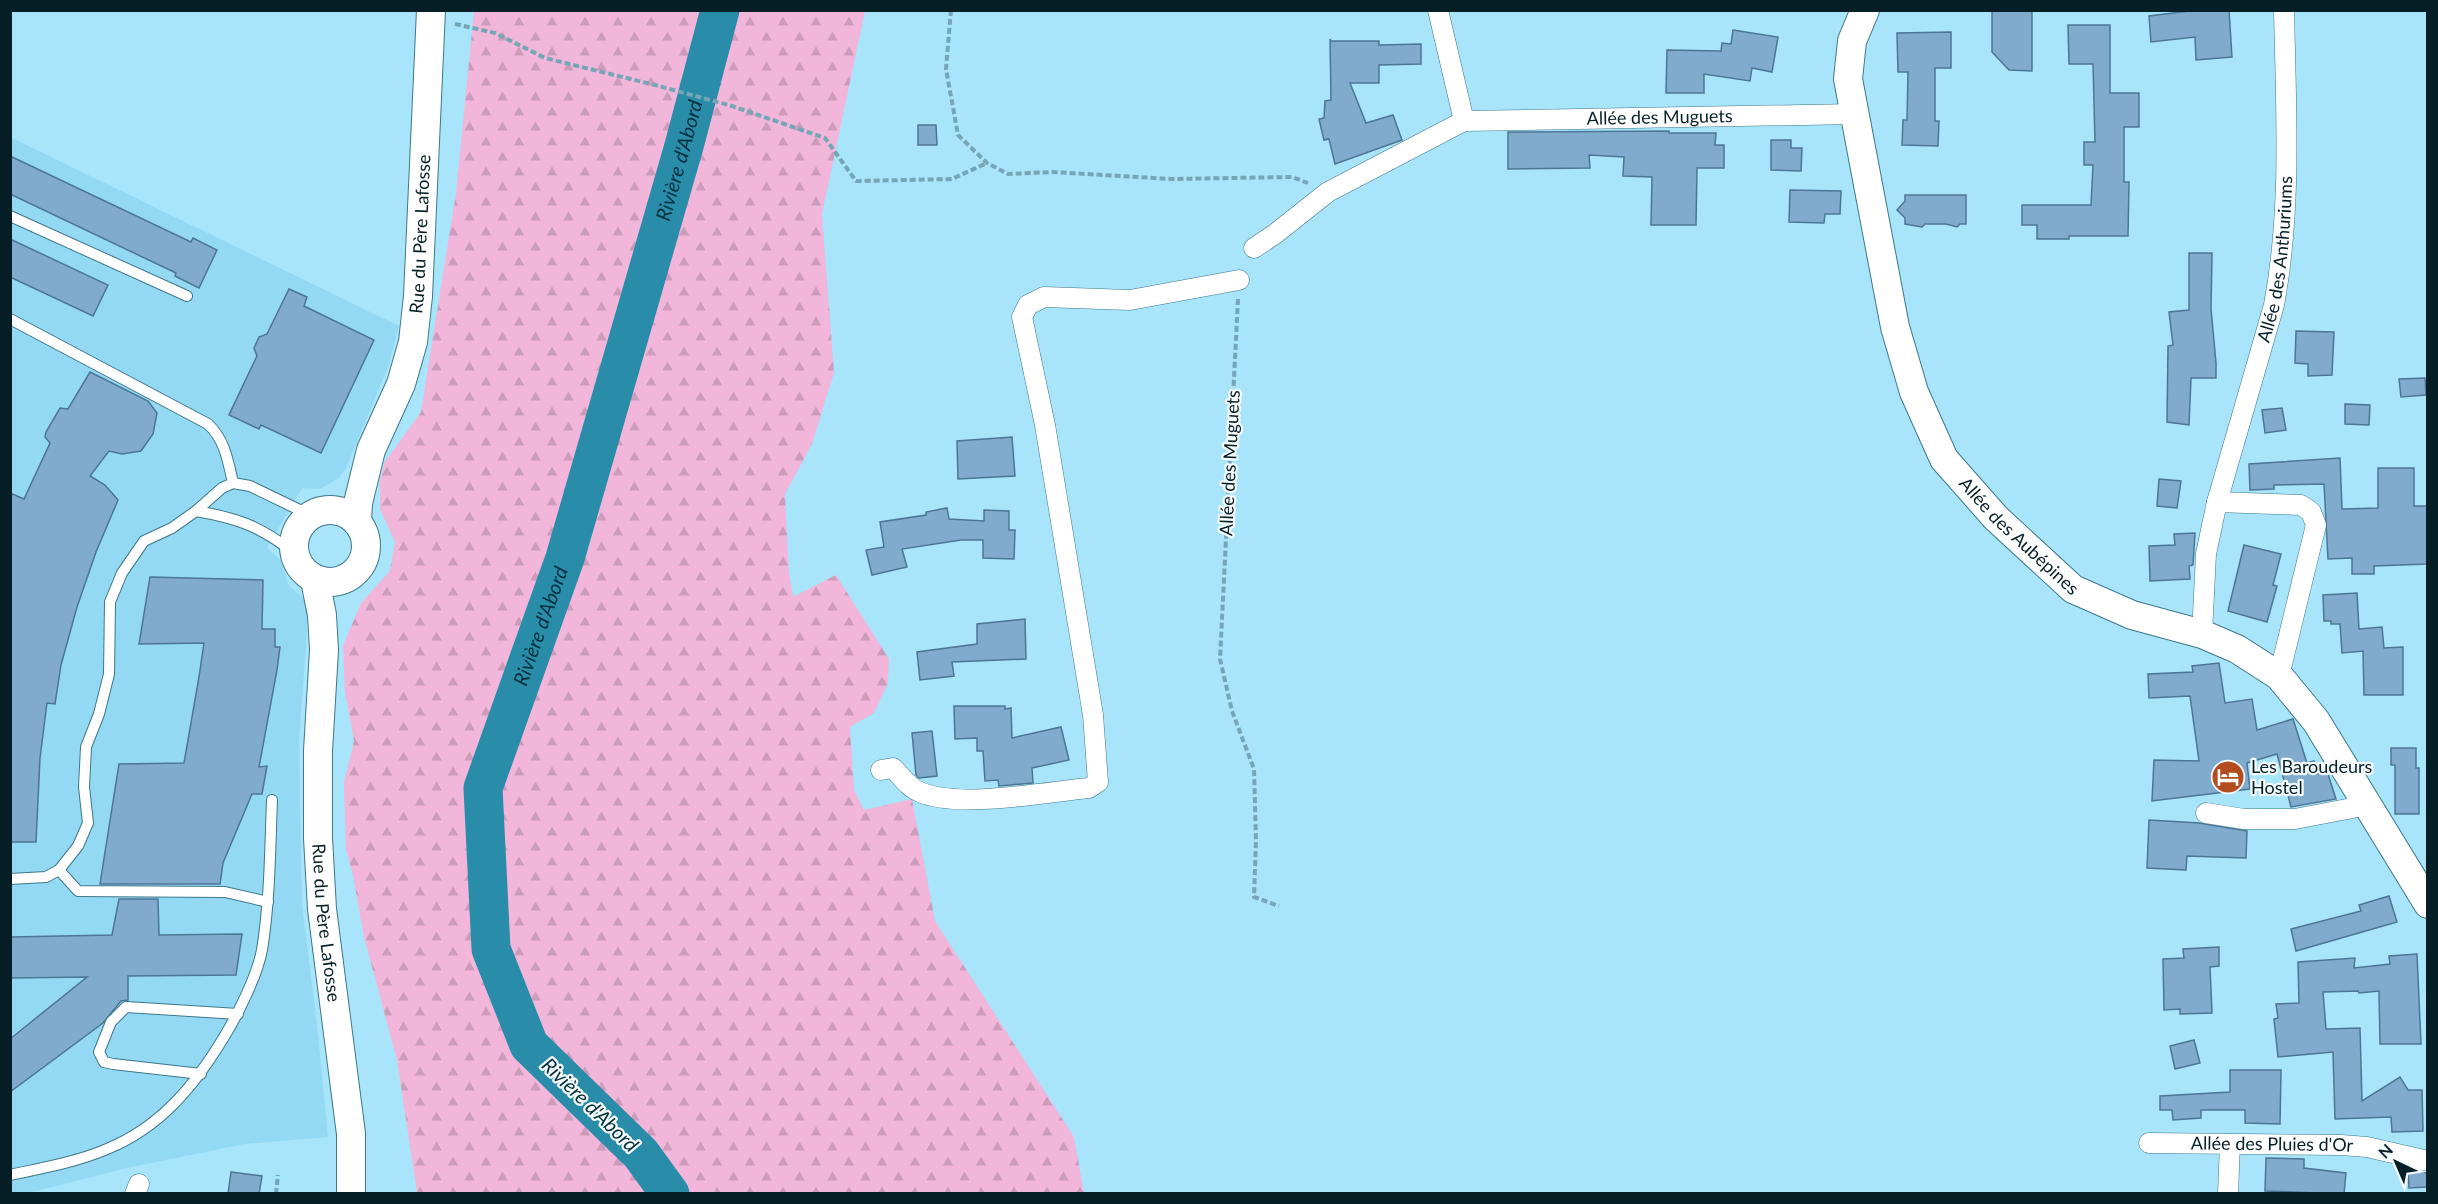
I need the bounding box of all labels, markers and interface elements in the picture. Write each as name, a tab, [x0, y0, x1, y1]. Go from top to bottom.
water label: Rivière d'Abord	[650, 97, 707, 223]
street label: Allée des Muguets	[1586, 104, 1733, 129]
street label: Rue du Père Lafosse	[404, 154, 434, 315]
street label: Allée des Anthuriums	[2252, 176, 2296, 345]
street label: Allée des Muguets	[1214, 389, 1244, 536]
street label: Allée des Aubépines	[1955, 472, 2084, 599]
water label: Rivière d'Abord	[508, 563, 572, 688]
place label: Les Baroudeurs Hostel	[2251, 755, 2372, 798]
hotel icon: Les Baroudeurs Hostel	[2210, 759, 2246, 795]
street label: Rue du Père Lafosse	[308, 843, 346, 1003]
water label: Rivière d'Abord	[538, 1052, 644, 1156]
street label: Allée des Pluies d'Or	[2191, 1131, 2354, 1156]
north arrow	[2366, 1132, 2426, 1192]
text: N	[2374, 1140, 2396, 1162]

